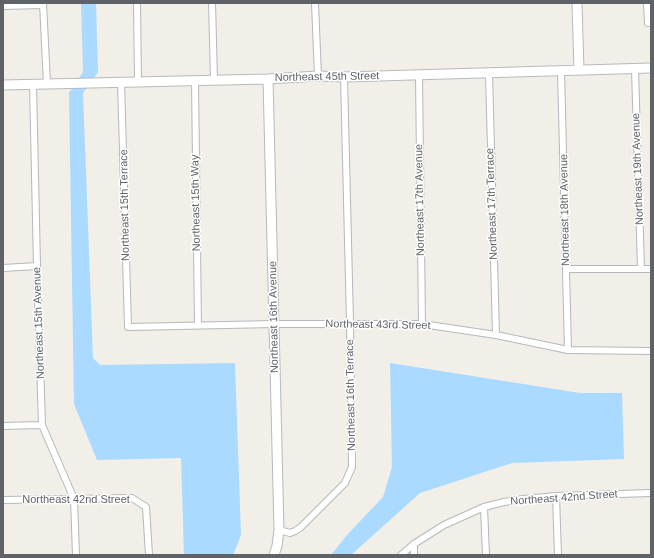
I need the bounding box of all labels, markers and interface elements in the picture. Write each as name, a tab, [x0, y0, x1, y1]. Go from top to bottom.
street label: Northeast 45th Street	[275, 69, 379, 85]
street label: Northeast 19th Avenue	[629, 113, 647, 225]
street label: Northeast 17th Avenue	[412, 144, 428, 256]
street label: Northeast 17th Terrace	[483, 148, 501, 260]
street label: Northeast 15th Terrace	[117, 149, 133, 261]
street label: Northeast 15th Way	[189, 154, 203, 252]
street label: Northeast 18th Avenue	[557, 154, 573, 266]
street label: Northeast 16th Avenue	[266, 261, 282, 373]
street label: Northeast 15th Avenue	[30, 267, 48, 379]
street label: Northeast 43rd Street	[325, 317, 431, 333]
street label: Northeast 16th Terrace	[343, 339, 359, 451]
street label: Northeast 42nd Street	[510, 488, 618, 508]
street label: Northeast 42nd Street	[22, 493, 130, 507]

